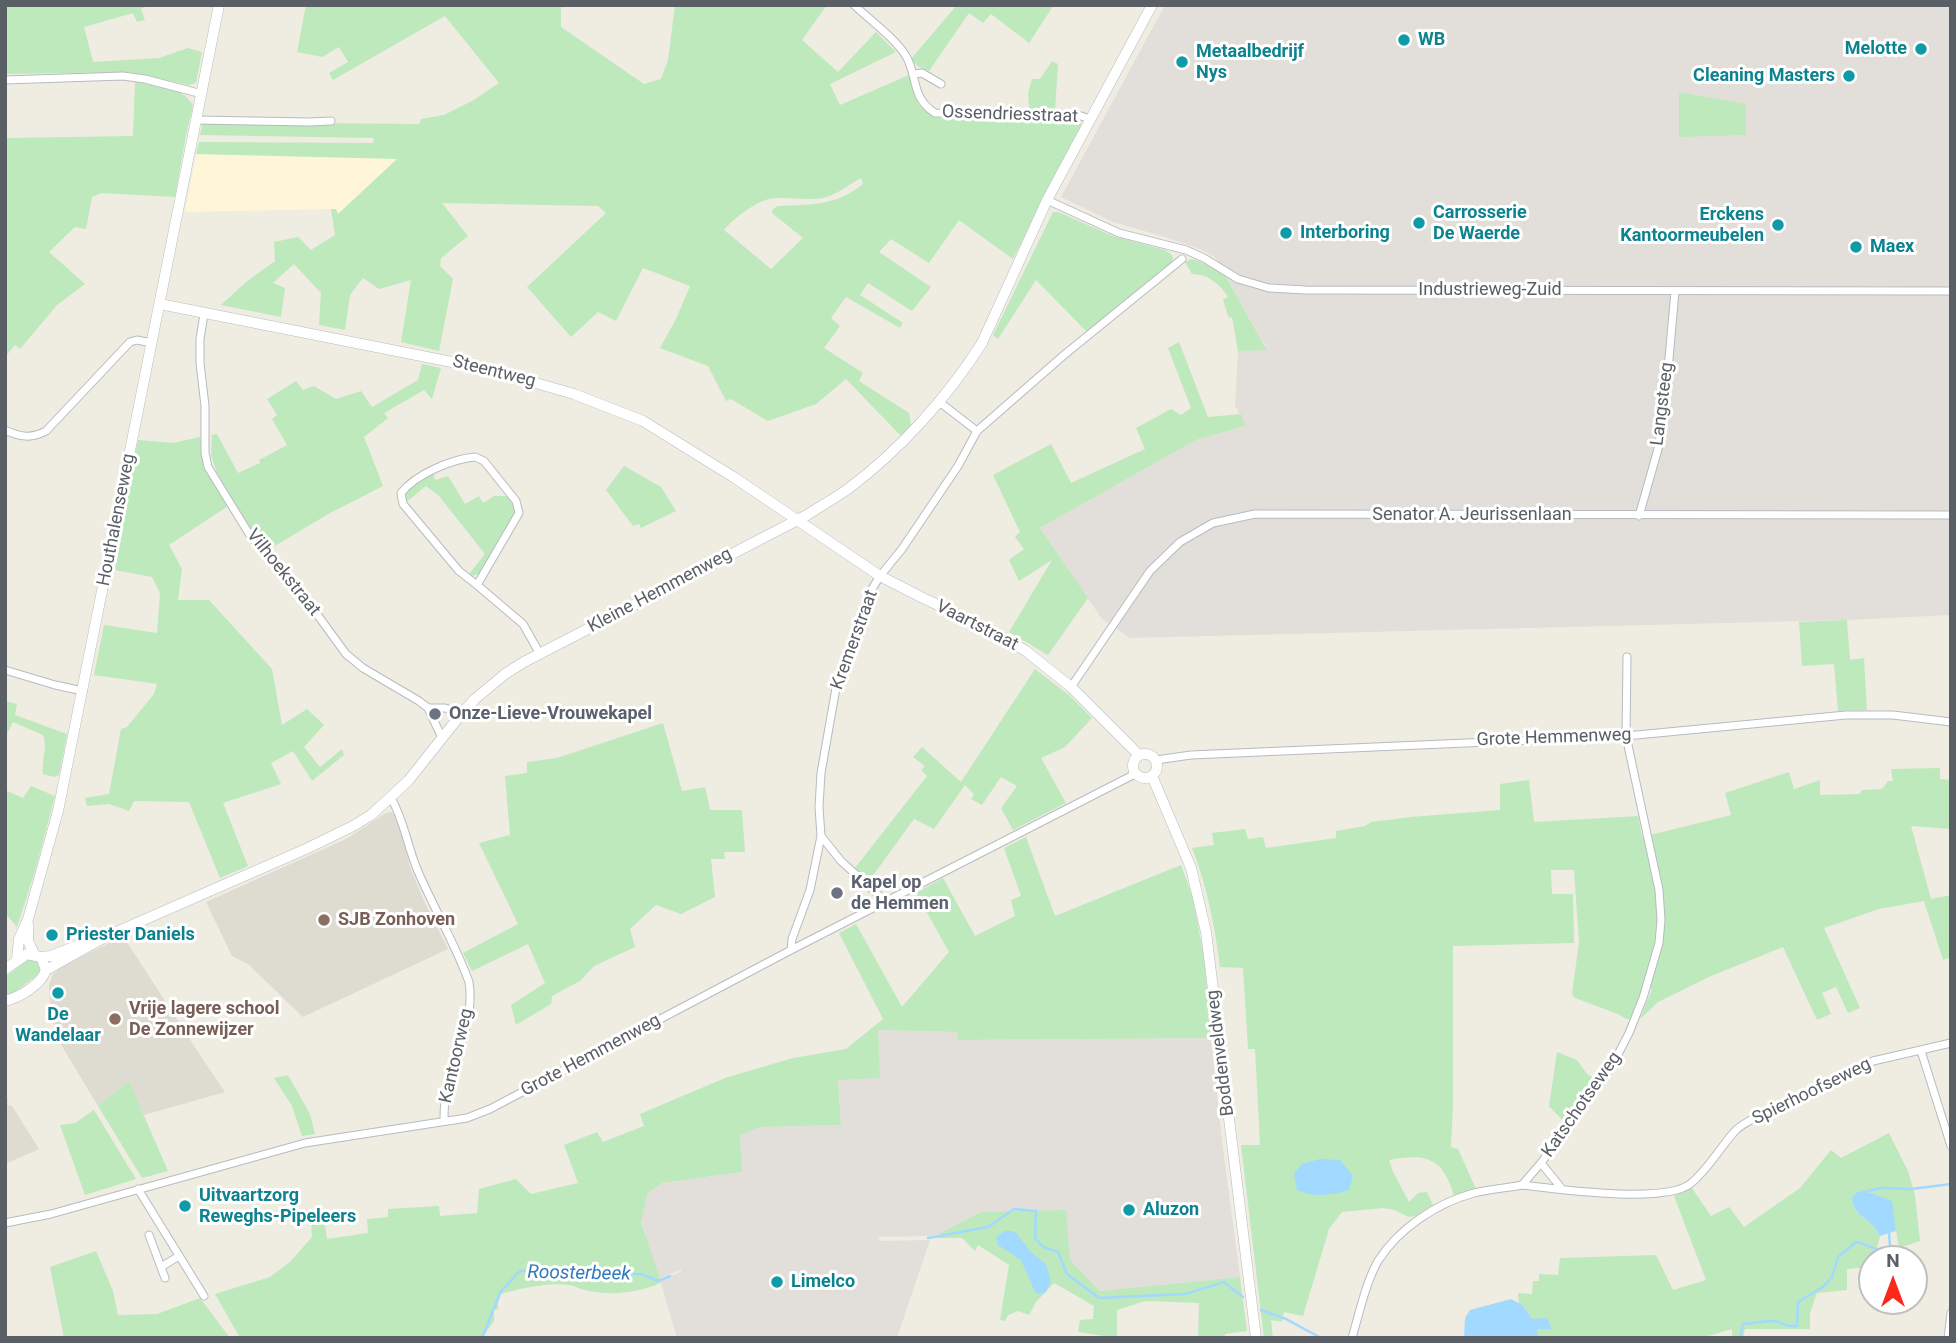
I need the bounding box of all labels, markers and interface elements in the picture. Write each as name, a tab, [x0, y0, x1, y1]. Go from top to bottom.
place label: WB	[1418, 29, 1445, 51]
marker: WB	[1396, 32, 1412, 48]
place label: Melotte	[1845, 38, 1907, 60]
place label: Metaalbedrijf Nys	[1196, 41, 1304, 84]
marker: Melotte	[1913, 41, 1929, 57]
marker: Metaalbedrijf Nys	[1174, 54, 1190, 70]
place label: Cleaning Masters	[1693, 65, 1835, 87]
marker: Cleaning Masters	[1841, 68, 1857, 84]
street label: Ossendriesstraat	[942, 102, 1078, 128]
place label: Carrosserie De Waerde	[1433, 202, 1527, 244]
place label: Erckens Kantoormeubelen	[1620, 204, 1764, 246]
marker: Carrosserie De Waerde	[1411, 215, 1427, 231]
marker: Erckens Kantoormeubelen	[1770, 217, 1786, 233]
place label: Interboring	[1300, 222, 1390, 244]
marker: Interboring	[1278, 225, 1294, 241]
place label: Maex	[1870, 236, 1914, 258]
marker: Maex	[1848, 239, 1864, 255]
street label: Industrieweg-Zuid	[1418, 279, 1562, 301]
street label: Steentweg	[450, 351, 538, 393]
street label: Langsteeg	[1647, 361, 1679, 447]
street label: Houthalenseweg	[94, 452, 140, 588]
street label: Senator A. Jeurissenlaan	[1372, 504, 1572, 526]
street label: Vilhoekstraat	[241, 525, 325, 621]
street label: Kleine Hemmenweg	[584, 544, 736, 638]
street label: Kremerstraat	[827, 587, 883, 693]
street label: Vaartstraat	[932, 596, 1022, 656]
place label: Onze-Lieve-Vrouwekapel	[449, 703, 652, 725]
marker: Onze-Lieve-Vrouwekapel	[427, 706, 443, 722]
street label: Grote Hemmenweg	[1476, 725, 1632, 751]
place label: Kapel op de Hemmen	[851, 872, 949, 914]
marker: Kapel op de Hemmen	[829, 885, 845, 901]
place label: SJB Zonhoven	[338, 909, 455, 931]
marker: SJB Zonhoven	[316, 912, 332, 928]
place label: Priester Daniels	[66, 924, 195, 946]
marker: Priester Daniels	[44, 927, 60, 943]
marker: De Wandelaar	[50, 985, 66, 1001]
street label: Boddenveldweg	[1203, 989, 1239, 1117]
place label: Vrije lagere school De Zonnewijzer	[129, 998, 280, 1040]
place label: De Wandelaar	[15, 1004, 101, 1046]
street label: Kantoorweg	[436, 1006, 478, 1106]
street label: Grote Hemmenweg	[518, 1010, 664, 1102]
marker: Vrije lagere school De Zonnewijzer	[107, 1011, 123, 1027]
street label: Katschotseweg	[1538, 1048, 1626, 1162]
street label: Spierhoofseweg	[1749, 1054, 1875, 1130]
place label: Uitvaartzorg Reweghs-Pipeleers	[199, 1185, 356, 1228]
marker: Uitvaartzorg Reweghs-Pipeleers	[177, 1198, 193, 1214]
place label: Aluzon	[1143, 1199, 1199, 1221]
marker: Aluzon	[1121, 1202, 1137, 1218]
north arrow	[1858, 1245, 1928, 1315]
text: N	[1886, 1249, 1900, 1272]
water label: Roosterbeek	[527, 1262, 631, 1286]
place label: Limelco	[791, 1271, 855, 1293]
marker: Limelco	[769, 1274, 785, 1290]

